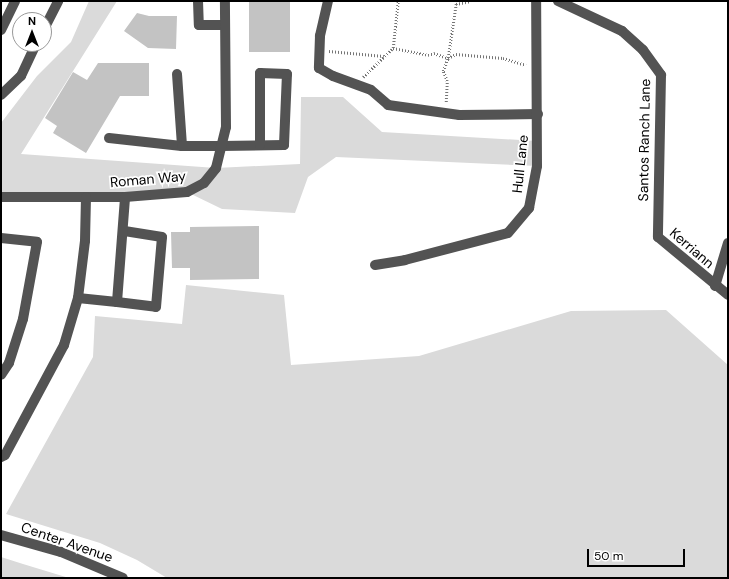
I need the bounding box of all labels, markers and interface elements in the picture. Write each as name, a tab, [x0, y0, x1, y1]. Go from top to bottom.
north arrow	[12, 12, 52, 52]
text: N	[28, 14, 36, 28]
street label: Santos Ranch Lane	[635, 79, 653, 201]
street label: Hull Lane	[509, 134, 531, 194]
street label: Roman Way	[109, 167, 187, 191]
street label: Kerriann	[666, 224, 718, 272]
street label: Center Avenue	[19, 518, 115, 566]
scale bar	[589, 541, 687, 567]
text: 50 m	[594, 548, 623, 564]

